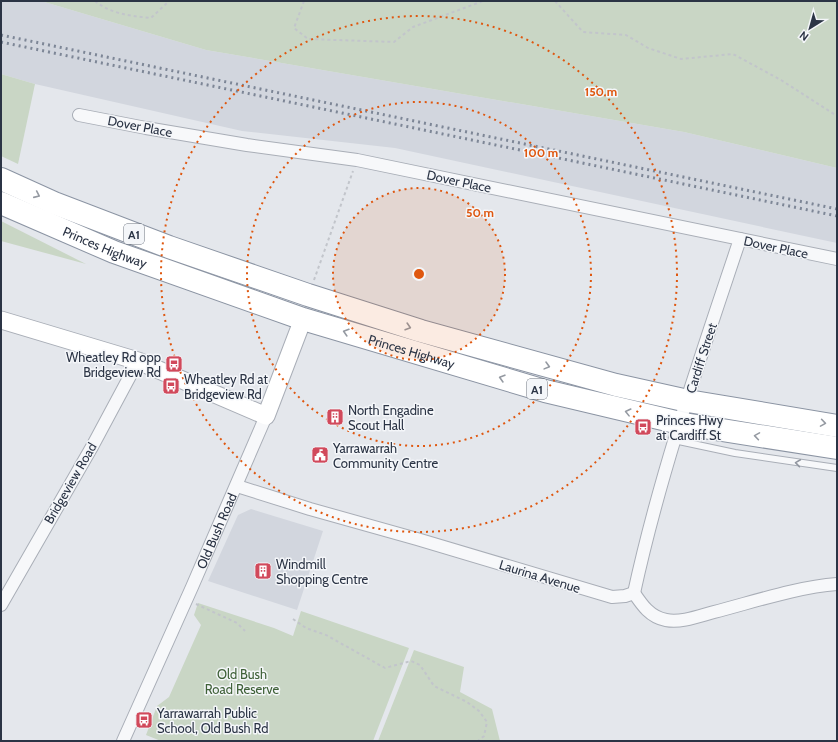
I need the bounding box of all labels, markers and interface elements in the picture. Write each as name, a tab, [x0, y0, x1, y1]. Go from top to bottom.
north arrow	[790, 8, 830, 48]
text: N	[797, 28, 811, 44]
text: 150 m	[585, 84, 617, 99]
street label: Dover Place	[106, 112, 174, 140]
text: 100 m	[524, 145, 558, 160]
street label: Dover Place	[425, 166, 493, 196]
one-way arrow	[33, 191, 40, 199]
text: 50 m	[466, 205, 494, 220]
street label: Princes Highway	[60, 223, 150, 271]
road number: A1	[124, 224, 144, 244]
street label: Dover Place	[742, 232, 810, 262]
centre of rings	[412, 267, 426, 281]
street label: Cardiff Street	[682, 320, 720, 395]
one-way arrow	[405, 322, 412, 331]
one-way arrow	[342, 328, 349, 337]
street label: Princes Highway	[366, 331, 457, 372]
place label: Wheatley Rd opp Bridgeview Rd	[66, 349, 161, 380]
bus stop icon: Wheatley Rd opp Bridgeview Rd	[164, 354, 184, 374]
one-way arrow	[543, 361, 550, 370]
place label: Wheatley Rd at Bridgeview Rd	[184, 371, 268, 402]
one-way arrow	[499, 374, 506, 383]
bus stop icon: Wheatley Rd at Bridgeview Rd	[161, 376, 181, 396]
road number: A1	[527, 379, 547, 399]
place label: North Engadine Scout Hall	[348, 402, 434, 433]
building icon: North Engadine Scout Hall	[325, 407, 345, 427]
one-way arrow	[624, 408, 631, 417]
place label: Princes Hwy at Cardiff St	[656, 412, 724, 443]
bus stop icon: Princes Hwy at Cardiff St	[633, 417, 653, 437]
one-way arrow	[820, 418, 826, 427]
one-way arrow	[754, 432, 760, 441]
street label: Bridgeview Road	[40, 440, 100, 526]
place label: Yarrawarrah Community Centre	[332, 440, 438, 471]
public building icon: Yarrawarrah Community Centre	[310, 445, 330, 465]
one-way arrow	[795, 459, 801, 468]
street label: Old Bush Road	[193, 490, 240, 571]
place label: Windmill Shopping Centre	[276, 556, 369, 587]
street label: Laurina Avenue	[497, 556, 583, 596]
building icon: Windmill Shopping Centre	[253, 561, 273, 581]
park label: Old Bush Road Reserve	[205, 666, 280, 697]
place label: Yarrawarrah Public School, Old Bush Rd	[156, 705, 268, 736]
bus stop icon: Yarrawarrah Public School, Old Bush Rd	[134, 710, 154, 730]

